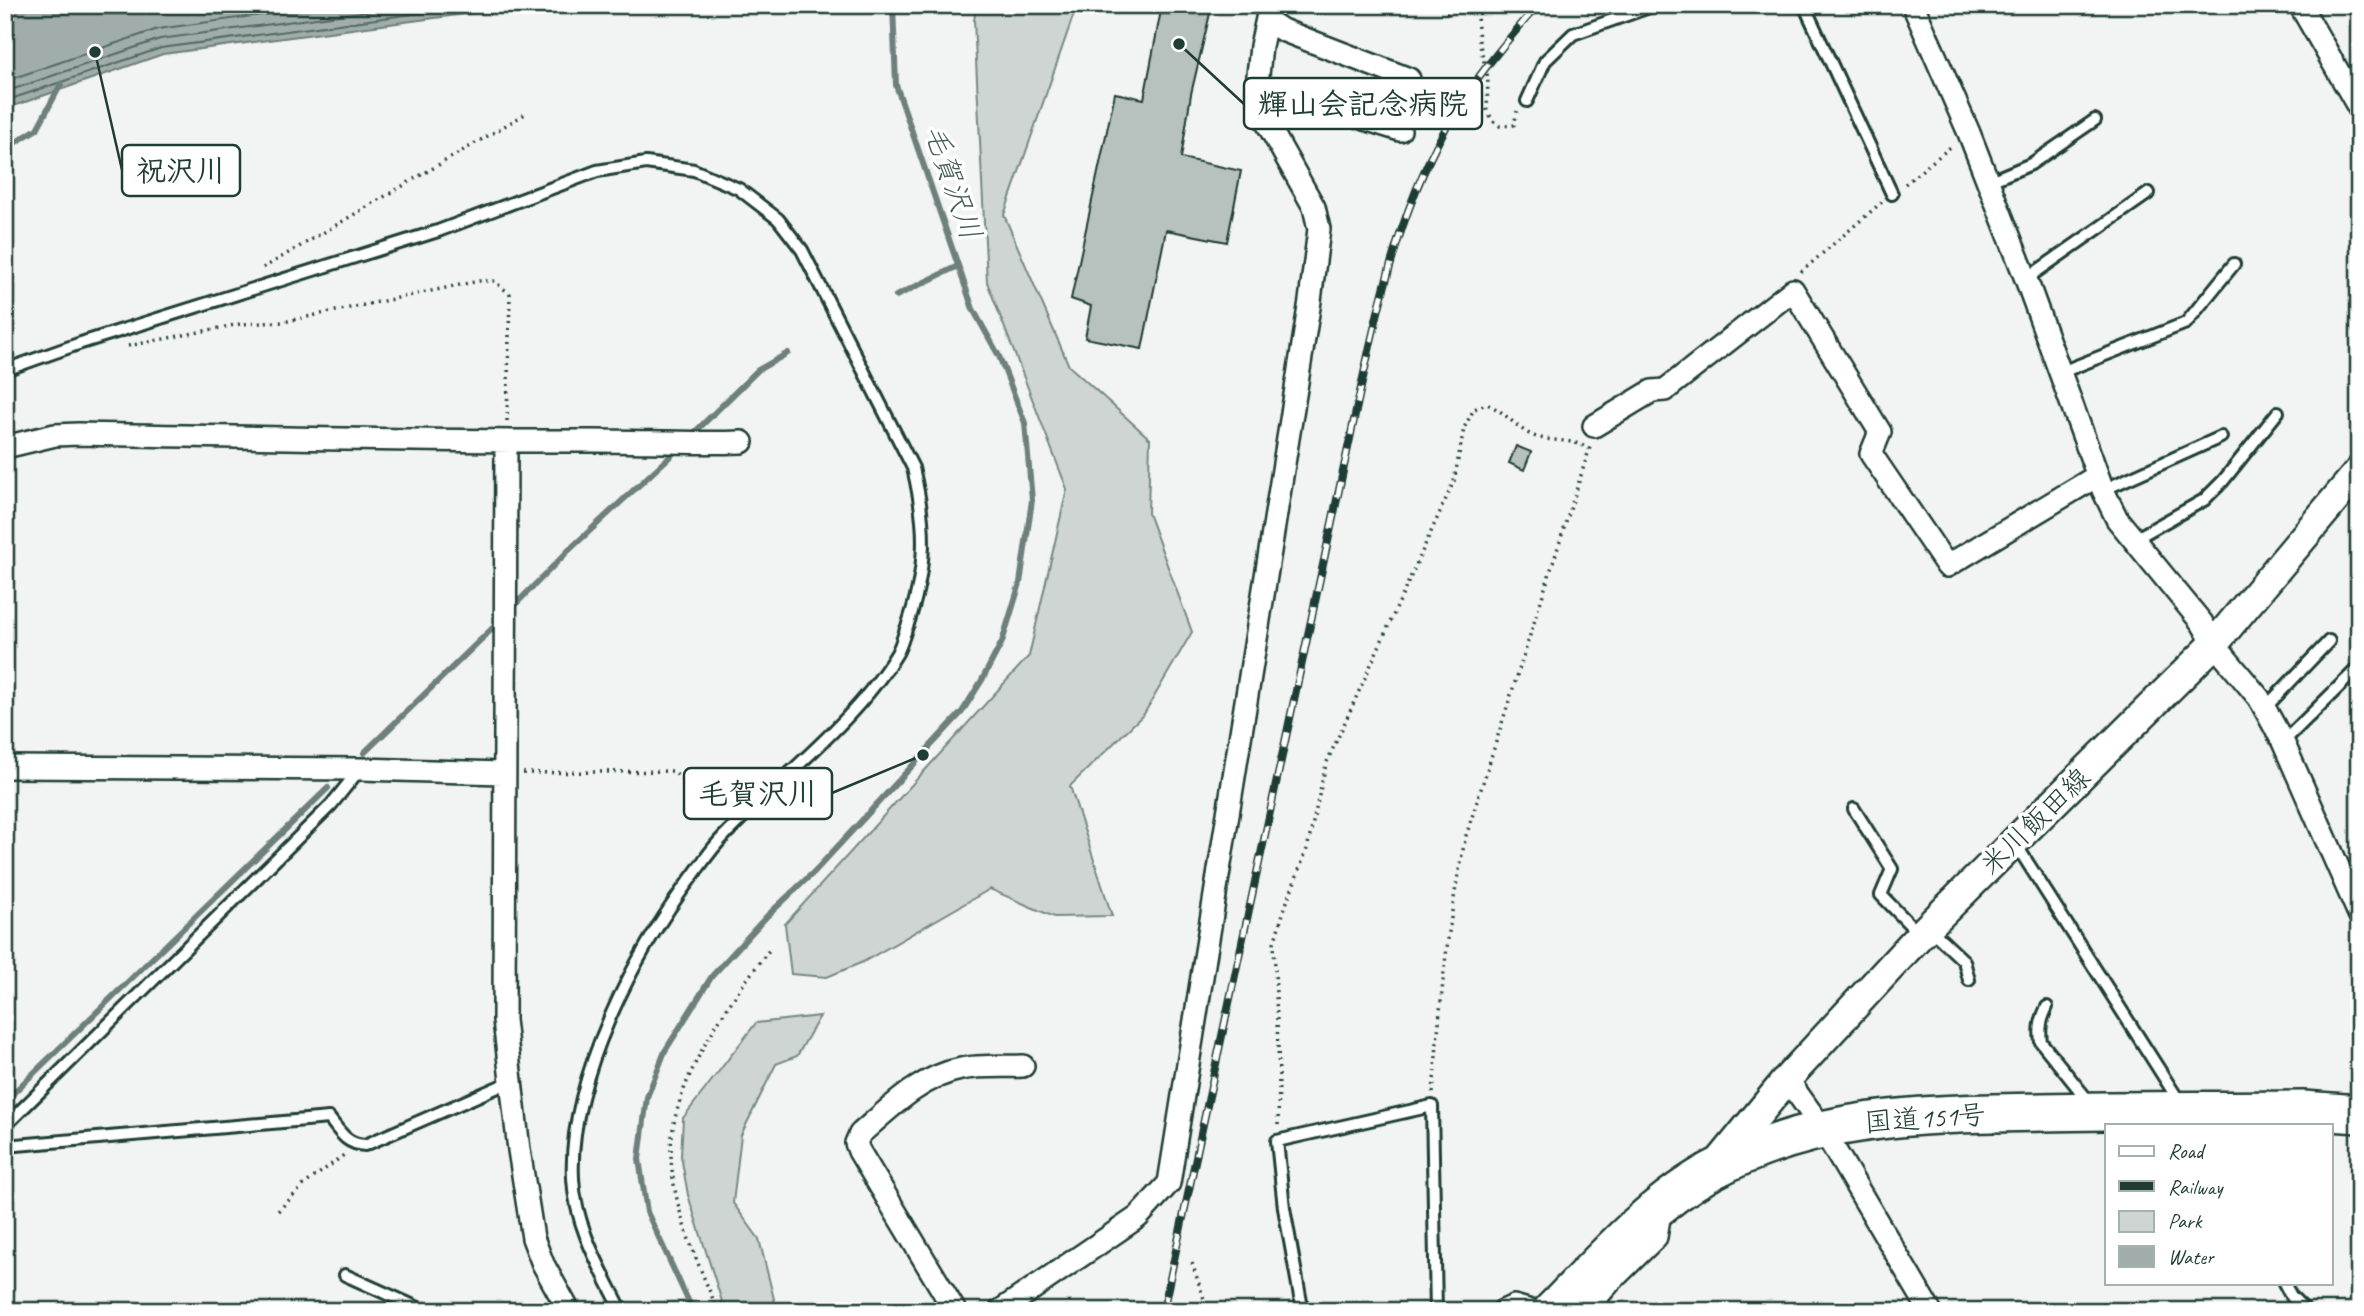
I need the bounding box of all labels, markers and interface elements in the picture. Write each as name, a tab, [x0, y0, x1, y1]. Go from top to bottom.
callout: 輝山会記念病院	[1244, 78, 1482, 129]
text: 輝山会記念病院	[1258, 85, 1468, 123]
water label: 毛賀沢川	[916, 119, 990, 245]
callout: 祝沢川	[122, 145, 240, 196]
text: 祝沢川	[136, 152, 226, 190]
street label: 米川飯田線	[1972, 760, 2098, 882]
callout: 毛賀沢川	[684, 768, 832, 819]
text: 毛賀沢川	[698, 775, 818, 813]
street label: 国道151号	[1863, 1096, 1987, 1140]
legend	[2105, 1124, 2332, 1284]
text: Road	[2168, 1138, 2207, 1164]
text: Railway	[2168, 1174, 2224, 1200]
text: Park	[2168, 1208, 2203, 1234]
text: Water	[2168, 1244, 2215, 1270]

